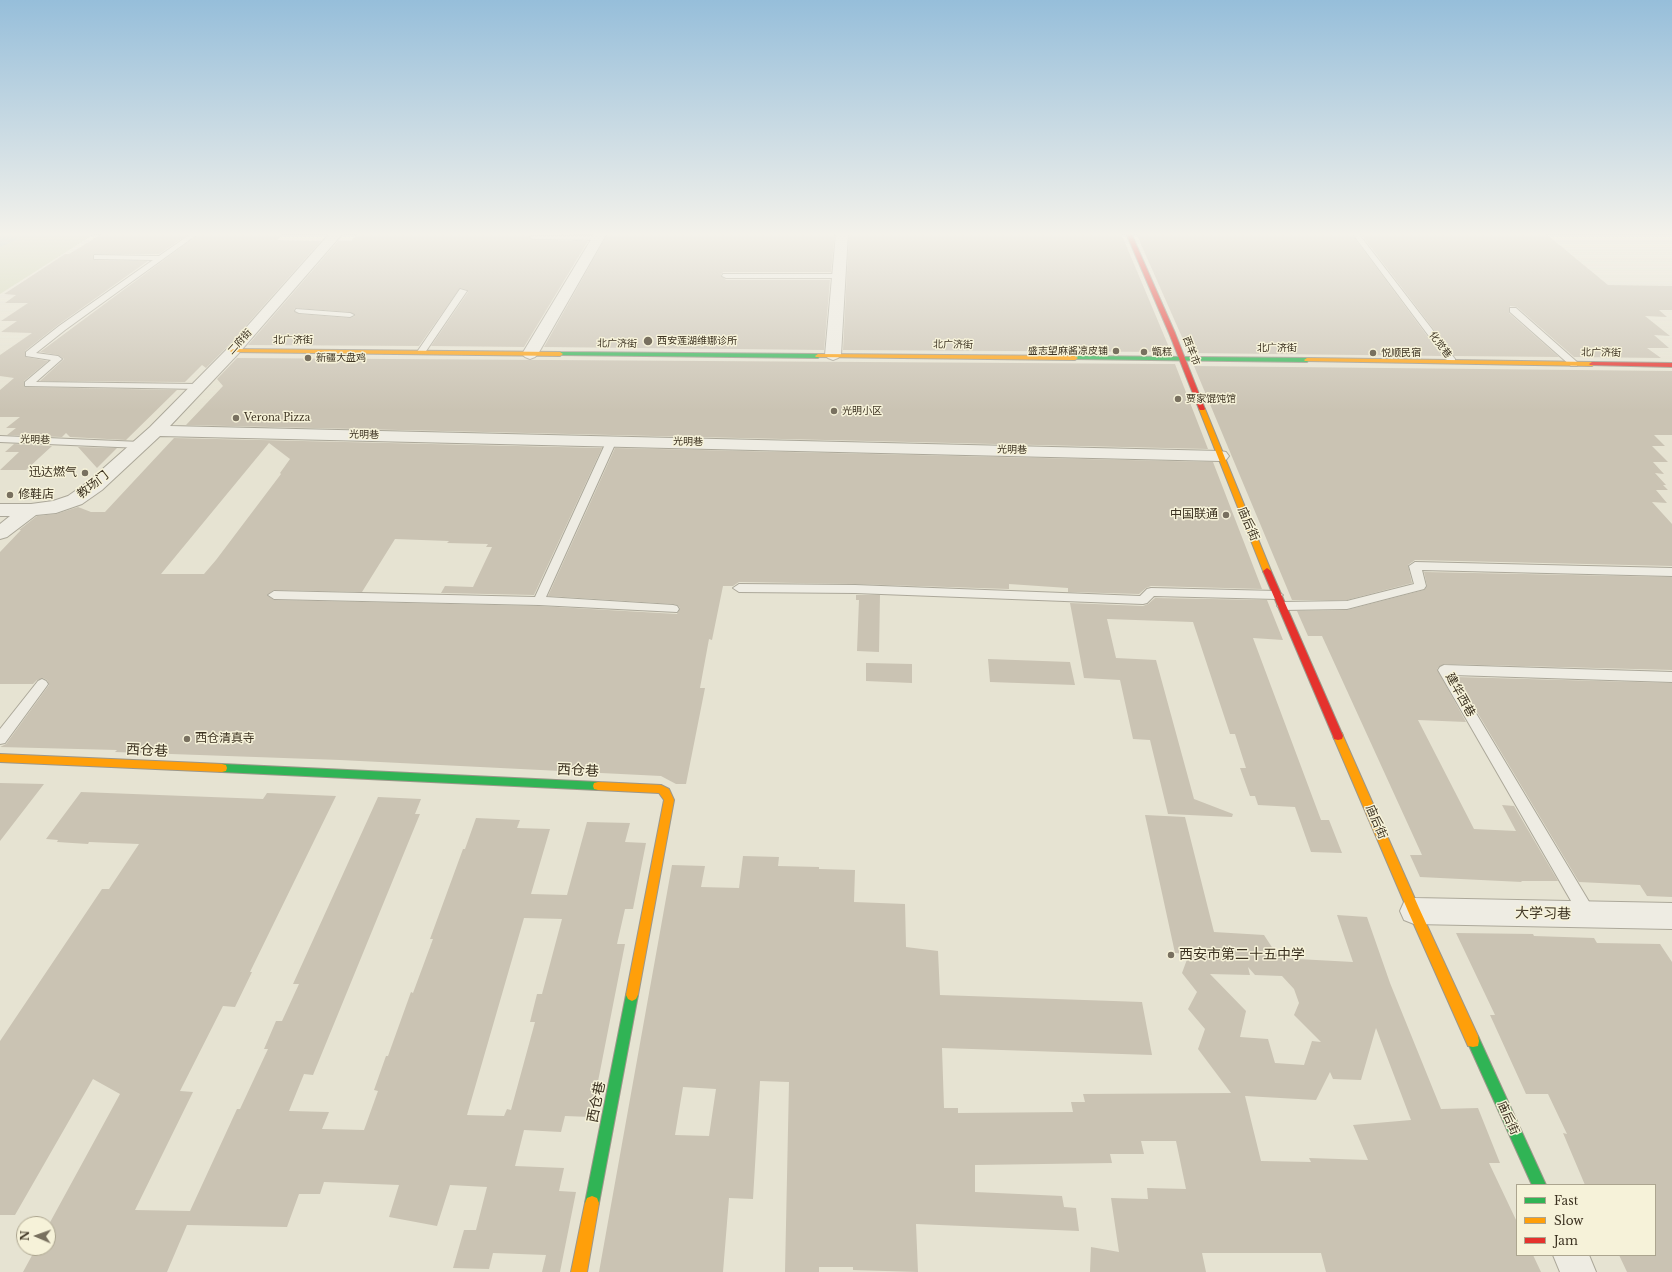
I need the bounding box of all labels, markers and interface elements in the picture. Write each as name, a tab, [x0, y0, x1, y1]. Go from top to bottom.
street label: 二府街	[226, 327, 254, 357]
street label: 化觉巷	[1426, 329, 1454, 361]
street label: 北广济街	[273, 334, 313, 346]
marker: 西安莲湖维娜诊所	[642, 335, 654, 347]
place label: 西安莲湖维娜诊所	[657, 335, 737, 347]
street label: 西羊市	[1180, 335, 1202, 367]
street label: 北广济街	[597, 338, 637, 350]
street label: 北广济街	[933, 339, 973, 351]
street label: 北广济街	[1257, 342, 1297, 354]
place label: 盛志望麻酱凉皮铺	[1028, 345, 1108, 357]
marker: 盛志望麻酱凉皮铺	[1111, 346, 1121, 356]
place label: 甑糕	[1152, 346, 1172, 358]
marker: 甑糕	[1139, 347, 1149, 357]
place label: 悦顺民宿	[1381, 347, 1421, 359]
street label: 北广济街	[1581, 347, 1621, 359]
marker: 悦顺民宿	[1368, 348, 1378, 358]
place label: 新疆大盘鸡	[316, 352, 366, 364]
marker: 新疆大盘鸡	[303, 353, 313, 363]
place label: 贾家馄饨馆	[1186, 393, 1236, 405]
marker: 贾家馄饨馆	[1173, 394, 1183, 404]
place label: 光明小区	[842, 405, 882, 417]
marker: 光明小区	[829, 406, 839, 416]
place label: Verona Pizza	[244, 412, 310, 424]
marker: Verona Pizza	[231, 413, 241, 423]
street label: 光明巷	[349, 429, 379, 441]
street label: 光明巷	[20, 433, 50, 447]
street label: 光明巷	[673, 436, 703, 448]
street label: 光明巷	[997, 444, 1027, 456]
place label: 迅达燃气	[29, 466, 77, 480]
street label: 教场门	[74, 468, 112, 502]
marker: 迅达燃气	[80, 468, 90, 478]
place label: 修鞋店	[18, 488, 54, 502]
marker: 修鞋店	[5, 490, 15, 500]
street label: 庙后街	[1234, 505, 1262, 543]
place label: 中国联通	[1170, 508, 1218, 522]
marker: 中国联通	[1221, 510, 1231, 520]
street label: 建华西巷	[1442, 671, 1478, 719]
place label: 西仓清真寺	[195, 732, 255, 746]
marker: 西仓清真寺	[182, 734, 192, 744]
street label: 西仓巷	[126, 742, 168, 760]
street label: 西仓巷	[557, 762, 599, 780]
street label: 庙后街	[1362, 803, 1390, 841]
street label: 大学习巷	[1515, 905, 1571, 923]
place label: 西安市第二十五中学	[1179, 947, 1305, 963]
marker: 西安市第二十五中学	[1166, 950, 1176, 960]
street label: 西仓巷	[585, 1080, 609, 1124]
street label: 庙后街	[1494, 1099, 1522, 1137]
legend	[1516, 1184, 1656, 1256]
text: Fast	[1554, 1193, 1578, 1208]
text: Slow	[1554, 1213, 1583, 1228]
north arrow	[16, 1216, 56, 1256]
text: N	[18, 1230, 32, 1241]
text: Jam	[1554, 1233, 1578, 1248]

